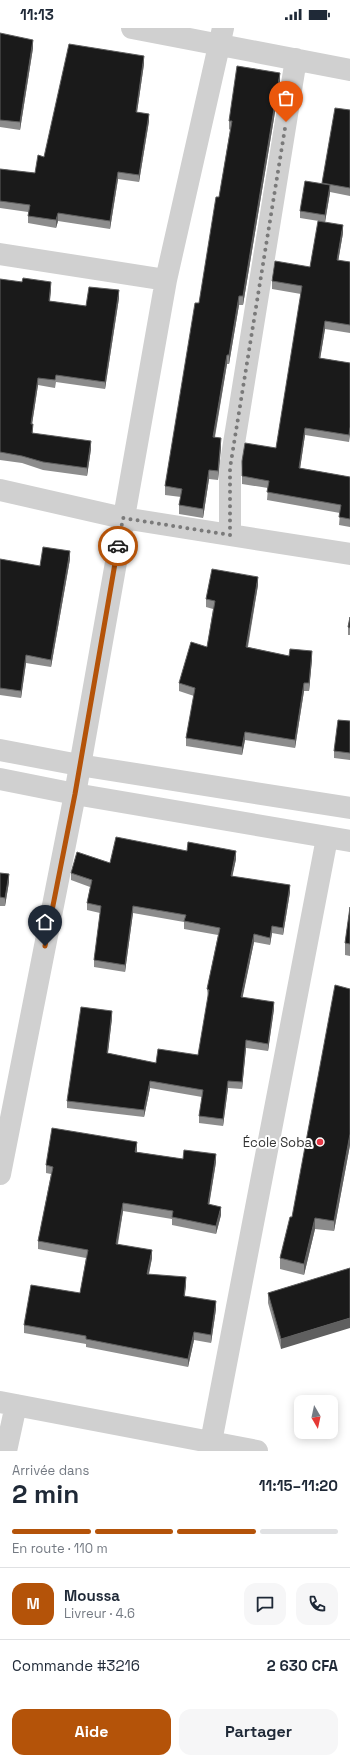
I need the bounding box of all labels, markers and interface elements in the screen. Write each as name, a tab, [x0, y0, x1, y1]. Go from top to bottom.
text: 11:13	[20, 5, 54, 24]
pin	[269, 81, 303, 122]
icon: bag	[275, 87, 297, 109]
courier	[98, 526, 138, 566]
icon: car	[107, 535, 129, 557]
pin	[28, 905, 62, 946]
icon: home	[34, 911, 56, 933]
place label: École Soba	[243, 1134, 313, 1151]
marker: École Soba	[315, 1137, 325, 1147]
north arrow	[294, 1395, 338, 1439]
map controls	[294, 1395, 338, 1439]
text: Arrivée dans	[12, 1462, 89, 1479]
text: 11:15–11:20	[259, 1476, 338, 1495]
text: 2 min	[12, 1477, 79, 1511]
text: En route · 110 m	[12, 1540, 108, 1557]
button: chat	[244, 1583, 286, 1625]
button: phone	[296, 1583, 338, 1625]
text: Moussa	[64, 1586, 120, 1605]
text: M	[26, 1594, 40, 1613]
text: Livreur · 4.6	[64, 1605, 135, 1622]
text: Commande #3216	[12, 1656, 140, 1675]
text: 2 630 CFA	[267, 1656, 338, 1675]
button: Aide	[12, 1709, 171, 1755]
button: Partager	[179, 1709, 338, 1755]

